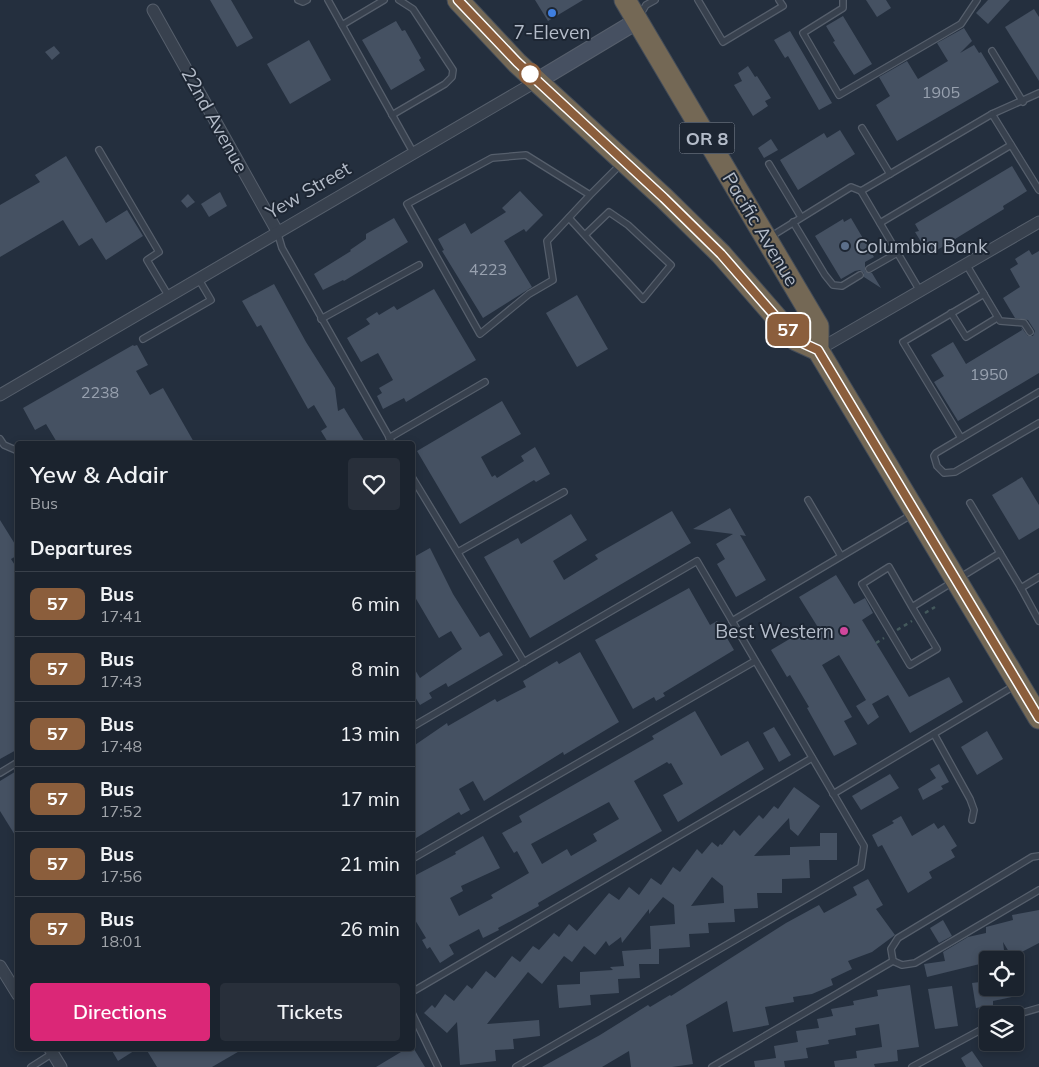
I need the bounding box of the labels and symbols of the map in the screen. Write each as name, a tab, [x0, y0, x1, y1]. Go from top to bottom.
marker: 7-Eleven	[546, 7, 558, 19]
place label: 7-Eleven	[514, 20, 590, 44]
street label: 22nd Avenue	[176, 63, 254, 177]
unlabelled marker	[519, 63, 541, 85]
house number: 1905	[922, 82, 960, 102]
road number: OR 8	[680, 122, 734, 154]
street label: Yew Street	[260, 156, 355, 224]
street label: Pacific Avenue	[718, 168, 804, 290]
place label: Columbia Bank	[855, 234, 988, 258]
marker: Columbia Bank	[839, 240, 851, 252]
house number: 4223	[469, 259, 507, 279]
line badge: 57	[766, 314, 810, 346]
house number: 1950	[970, 364, 1008, 384]
house number: 2238	[81, 382, 119, 402]
place label: Best Western	[715, 619, 834, 643]
marker: Best Western	[838, 625, 850, 637]

